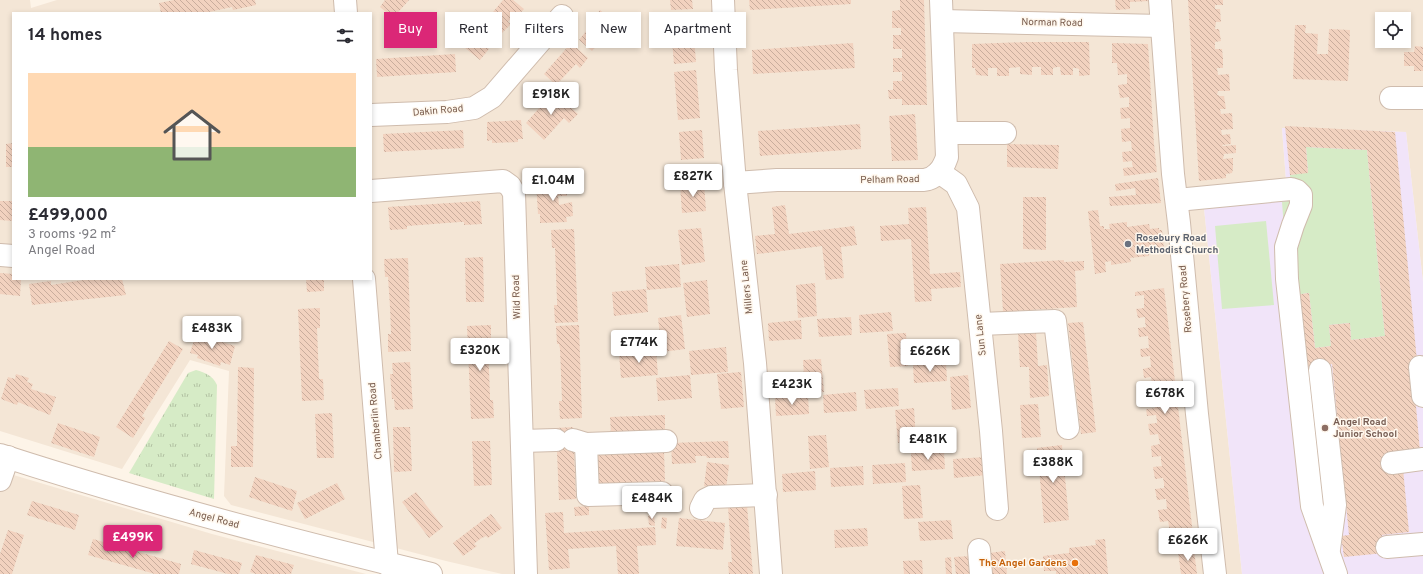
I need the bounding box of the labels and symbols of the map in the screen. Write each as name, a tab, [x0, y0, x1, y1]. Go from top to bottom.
street label: Norman Road	[1021, 16, 1083, 30]
pin: £918K	[523, 82, 579, 116]
street label: Dakin Road	[412, 102, 464, 120]
pin: £827K	[665, 164, 721, 198]
pin: £1.04M	[520, 168, 586, 202]
street label: Pelham Road	[860, 173, 920, 187]
place label: Rosebury Road Methodist Church	[1136, 232, 1218, 257]
marker: Rosebury Road Methodist Church	[1123, 239, 1133, 249]
street label: Millers Lane	[738, 259, 756, 315]
street label: Rosebery Road	[1177, 265, 1195, 333]
street label: Wild Road	[510, 274, 524, 320]
street label: Sun Lane	[972, 314, 990, 356]
pin: £483K	[184, 316, 240, 350]
pin: £774K	[611, 330, 667, 364]
pin: £320K	[452, 338, 508, 372]
pin: £626K	[902, 339, 958, 373]
pin: £423K	[764, 372, 820, 406]
pin: £678K	[1137, 381, 1193, 415]
street label: Chamberlin Road	[366, 382, 386, 460]
place label: Angel Road Junior School	[1333, 416, 1397, 441]
marker: Angel Road Junior School	[1320, 423, 1330, 433]
pin: £481K	[900, 427, 956, 461]
pin: £388K	[1025, 450, 1081, 484]
pin: £484K	[624, 486, 680, 520]
street label: Angel Road	[187, 506, 241, 532]
pin: £499K	[105, 525, 161, 559]
pin: £626K	[1160, 528, 1216, 562]
place label: The Angel Gardens	[979, 557, 1067, 570]
marker: The Angel Gardens	[1070, 558, 1080, 568]

